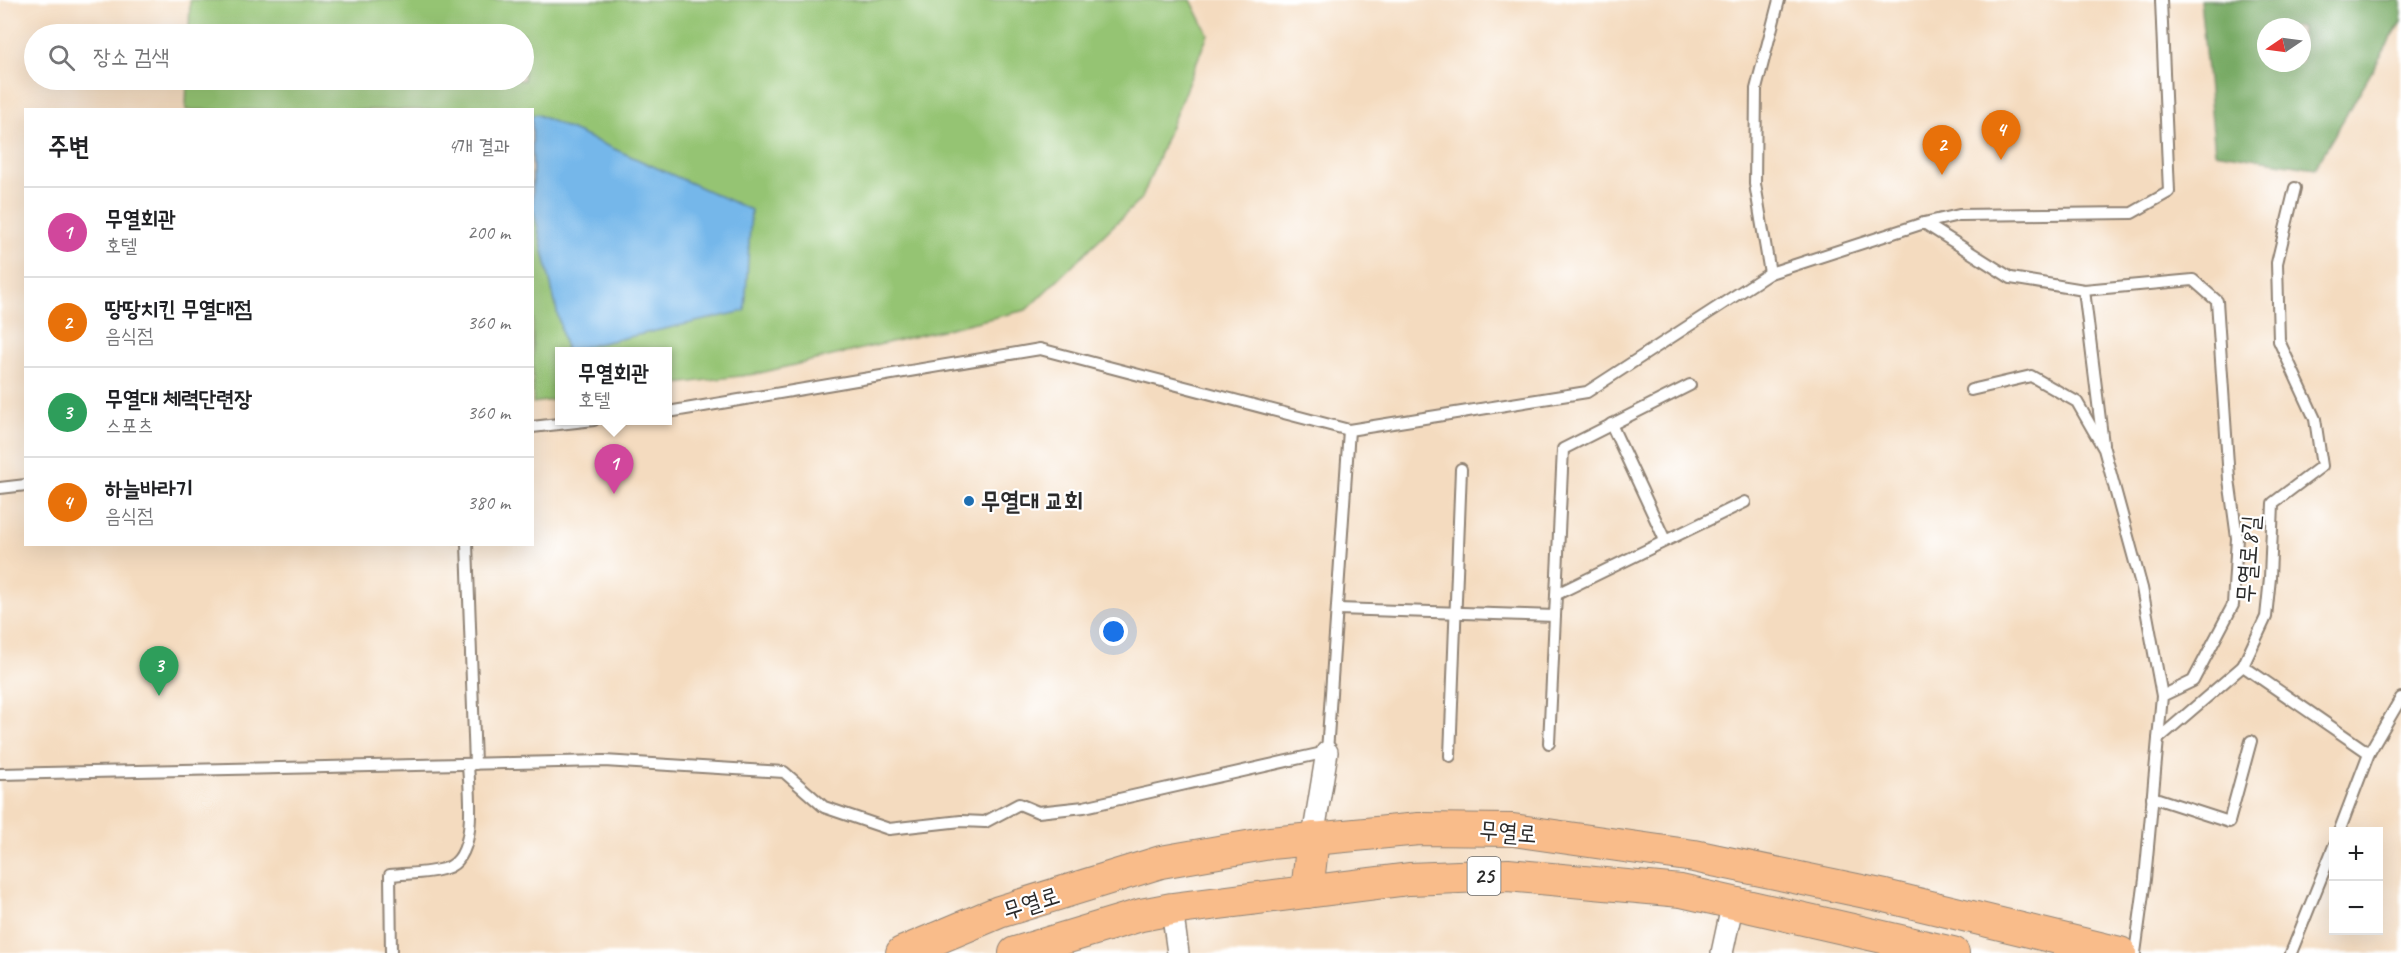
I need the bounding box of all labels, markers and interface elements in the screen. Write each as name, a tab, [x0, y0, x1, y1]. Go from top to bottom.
north arrow	[2257, 18, 2311, 72]
search box	[24, 24, 534, 90]
icon: search	[45, 41, 78, 74]
text: 장소 검색	[93, 43, 169, 71]
pin: 4	[1982, 110, 2020, 160]
pin: 2	[1922, 126, 1962, 175]
text: 주변	[48, 130, 90, 163]
text: 4개 결과	[448, 134, 510, 159]
text: 무열회관	[105, 205, 176, 233]
text: 1	[63, 220, 72, 245]
text: 200 m	[467, 220, 510, 245]
text: 호텔	[105, 233, 137, 258]
text: 땅땅치킨 무열대점	[105, 295, 252, 323]
text: 2	[63, 310, 72, 335]
text: 360 m	[467, 310, 510, 335]
text: 음식점	[105, 323, 153, 348]
popup	[555, 347, 672, 425]
text: 무열회관	[578, 359, 649, 387]
text: 무열대 체력단련장	[105, 385, 252, 413]
text: 호텔	[578, 387, 610, 412]
text: 3	[63, 400, 72, 425]
text: 360 m	[467, 400, 510, 425]
text: 스포츠	[105, 413, 153, 438]
pin: 1	[594, 444, 634, 494]
text: 하늘바라기	[105, 475, 194, 503]
place label: 무열대 교회	[981, 486, 1083, 516]
text: 4	[63, 490, 72, 515]
text: 380 m	[467, 490, 510, 515]
marker: 무열대 교회	[962, 494, 976, 508]
text: 음식점	[105, 503, 153, 528]
street label: 무열로8길	[2230, 514, 2266, 604]
your location	[1099, 617, 1128, 646]
pin: 3	[140, 646, 178, 696]
street label: 무열로	[1478, 815, 1538, 849]
map controls	[2329, 827, 2383, 935]
button: +	[2329, 827, 2383, 881]
road number: 25	[1468, 857, 1500, 895]
street label: 무열로	[999, 880, 1063, 926]
button: −	[2329, 881, 2383, 935]

